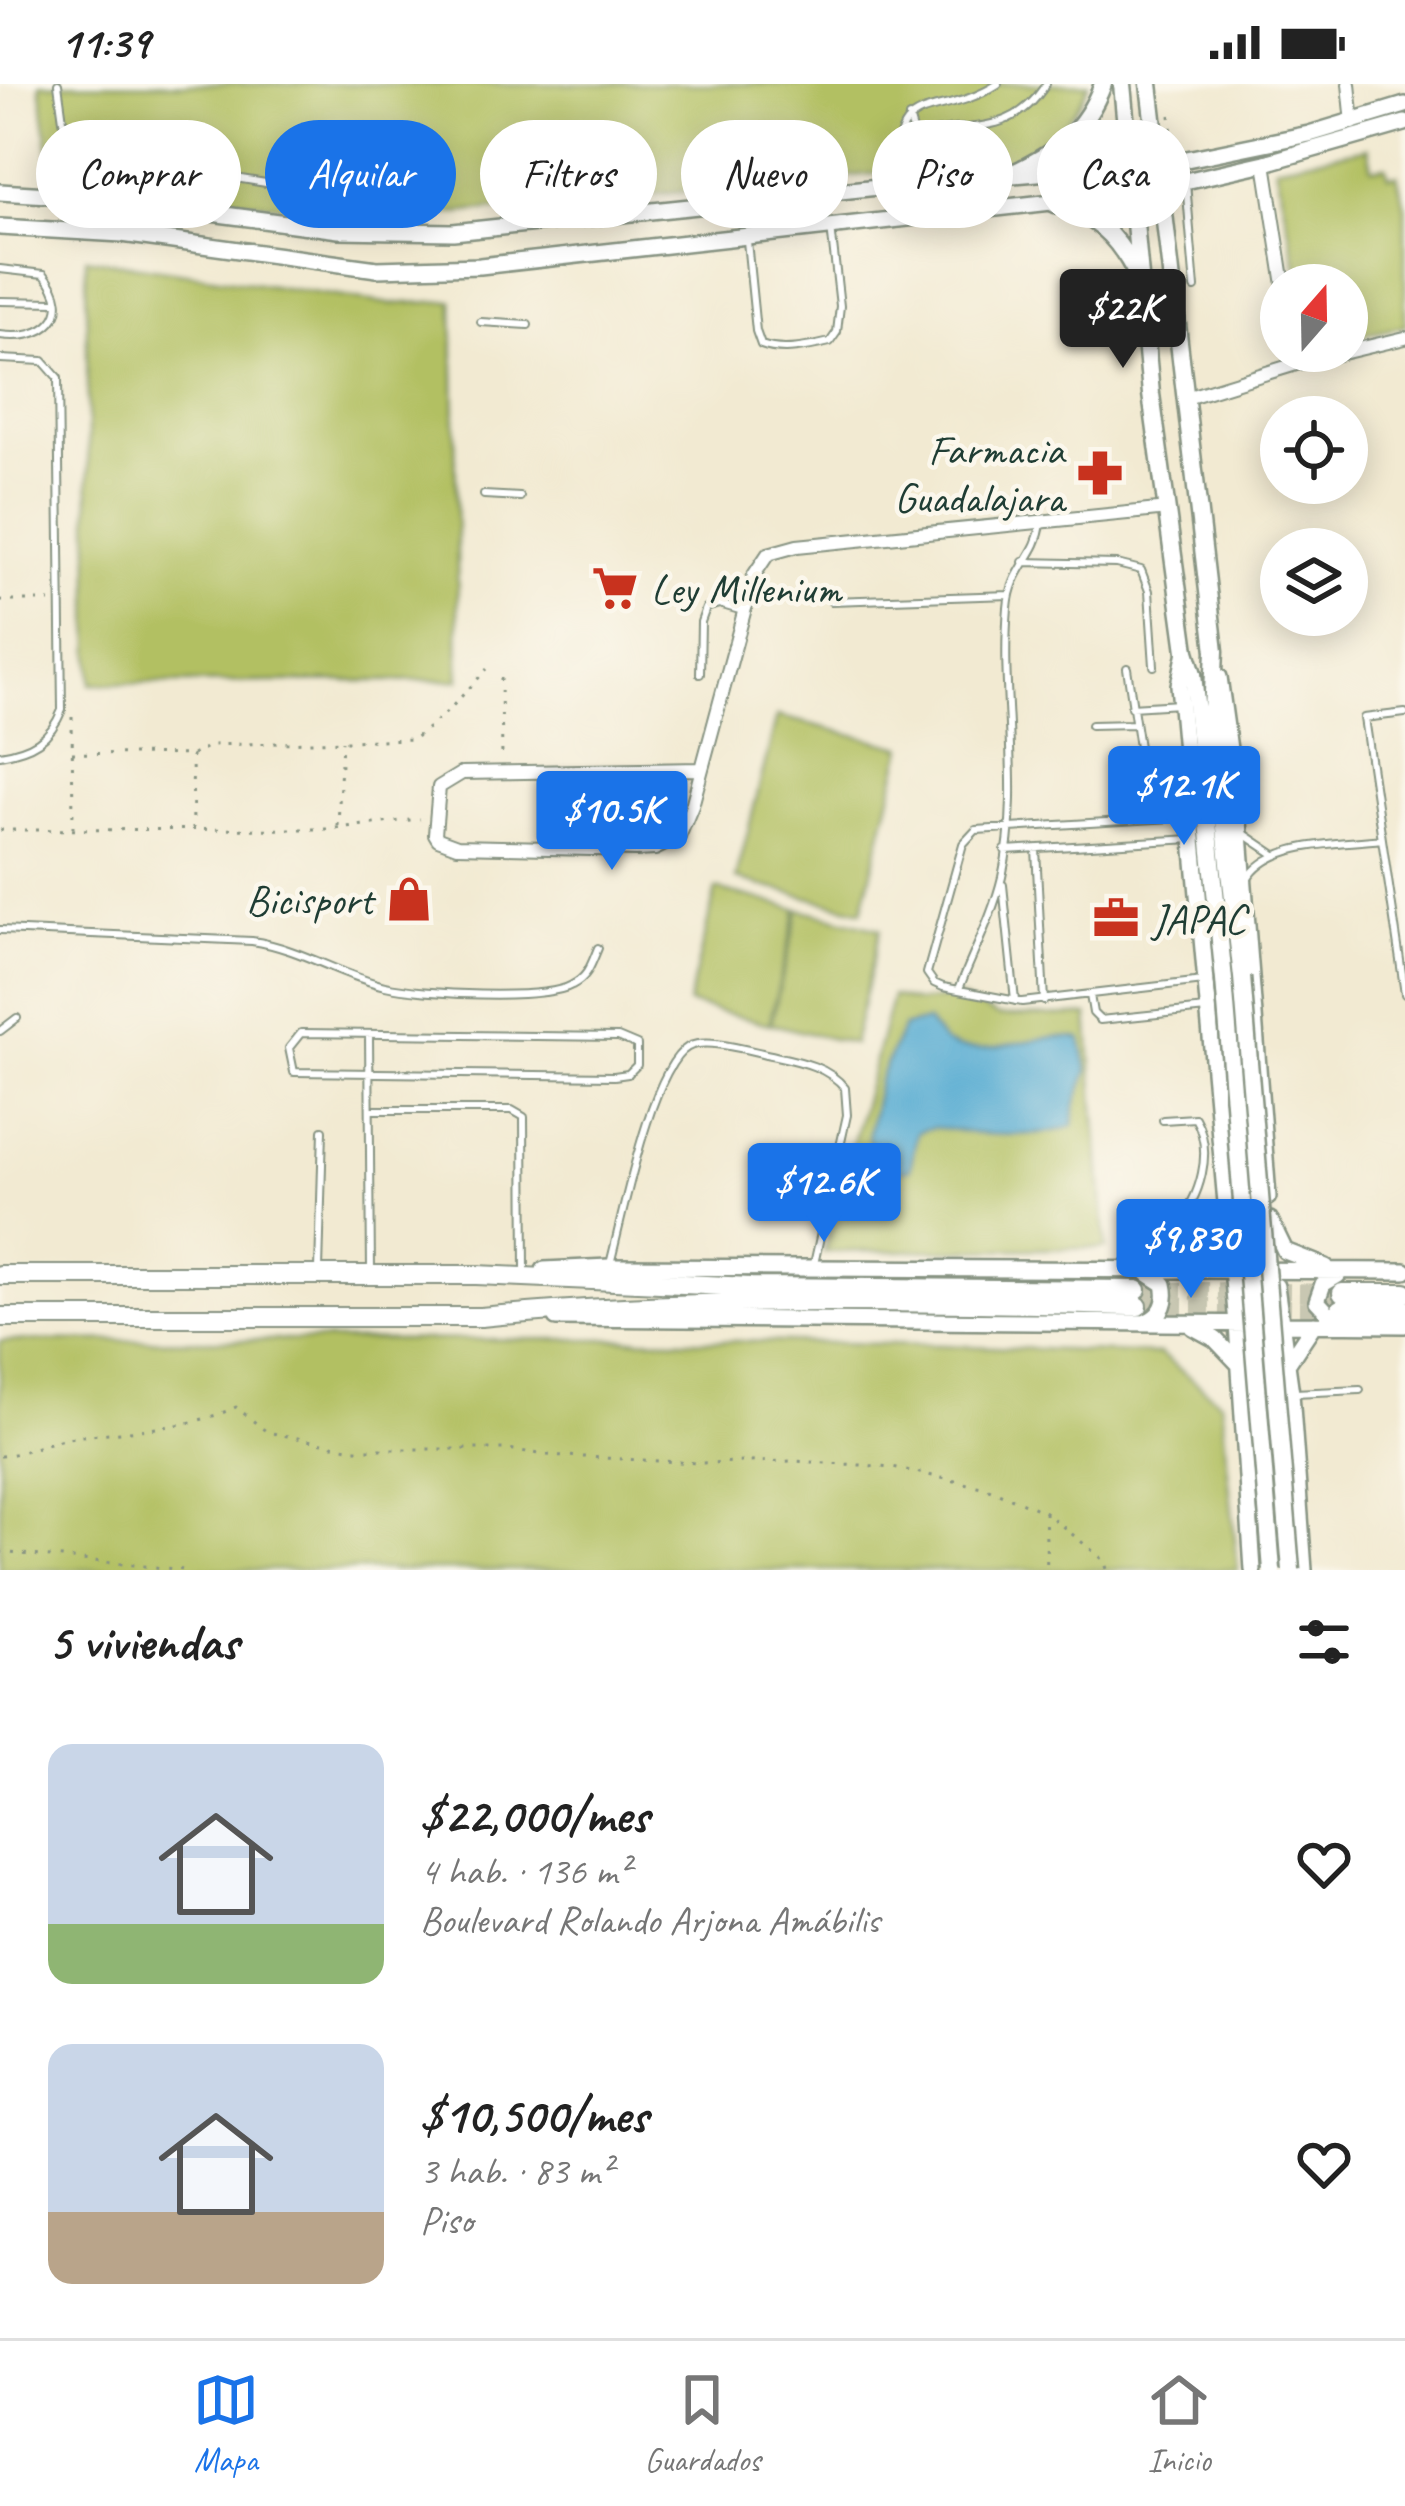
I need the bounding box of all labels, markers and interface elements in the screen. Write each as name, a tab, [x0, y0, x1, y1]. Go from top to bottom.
text: 11:39	[60, 14, 149, 71]
chip: Comprar	[36, 120, 241, 228]
chip: Alquilar	[265, 120, 456, 228]
chip: Filtros	[480, 120, 657, 228]
chip: Nuevo	[681, 120, 848, 228]
chip: Piso	[872, 120, 1013, 228]
chip: Casa	[1037, 120, 1190, 228]
north arrow	[1260, 264, 1368, 372]
map controls	[1260, 264, 1368, 636]
pin: $22K	[1052, 269, 1194, 371]
text: $22K	[1087, 283, 1159, 332]
button: locate	[1260, 396, 1368, 504]
place label: Farmacia Guadalajara	[894, 424, 1068, 525]
pharmacy icon: Farmacia Guadalajara	[1075, 448, 1125, 498]
button: layers	[1260, 528, 1368, 636]
supermarket icon: Ley Millenium	[590, 563, 640, 613]
place label: Ley Millenium	[651, 563, 843, 616]
pin: $12.1K	[1086, 746, 1282, 848]
text: $12.1K	[1135, 760, 1233, 809]
pin: $10.5K	[514, 771, 710, 873]
text: $10.5K	[563, 785, 661, 834]
place label: Bicisport	[246, 874, 377, 927]
shop icon: Bicisport	[384, 874, 434, 924]
office icon: JAPAC	[1091, 893, 1141, 943]
place label: JAPAC	[1150, 893, 1250, 946]
pin: $12.6K	[726, 1143, 922, 1245]
text: $12.6K	[775, 1157, 873, 1206]
pin: $9,830	[1093, 1199, 1289, 1301]
text: $9,830	[1143, 1213, 1239, 1262]
icon: filters	[1291, 1609, 1357, 1675]
text: 5 viviendas	[48, 1610, 238, 1674]
text: $22,000/mes	[420, 1783, 649, 1847]
icon: home	[144, 1792, 288, 1936]
icon: heart	[1291, 1831, 1357, 1897]
text: 4 hab. · 136 m²	[420, 1847, 629, 1896]
text: Boulevard Rolando Arjona Amábilis	[420, 1896, 880, 1945]
text: $10,500/mes	[420, 2083, 648, 2147]
icon: home	[144, 2092, 288, 2236]
icon: heart	[1291, 2131, 1357, 2197]
text: 3 hab. · 83 m²	[420, 2147, 612, 2196]
text: Piso	[420, 2196, 473, 2245]
tab: Mapa	[193, 2367, 259, 2481]
tab: Guardados	[645, 2367, 760, 2481]
tab: Inicio	[1146, 2367, 1212, 2481]

